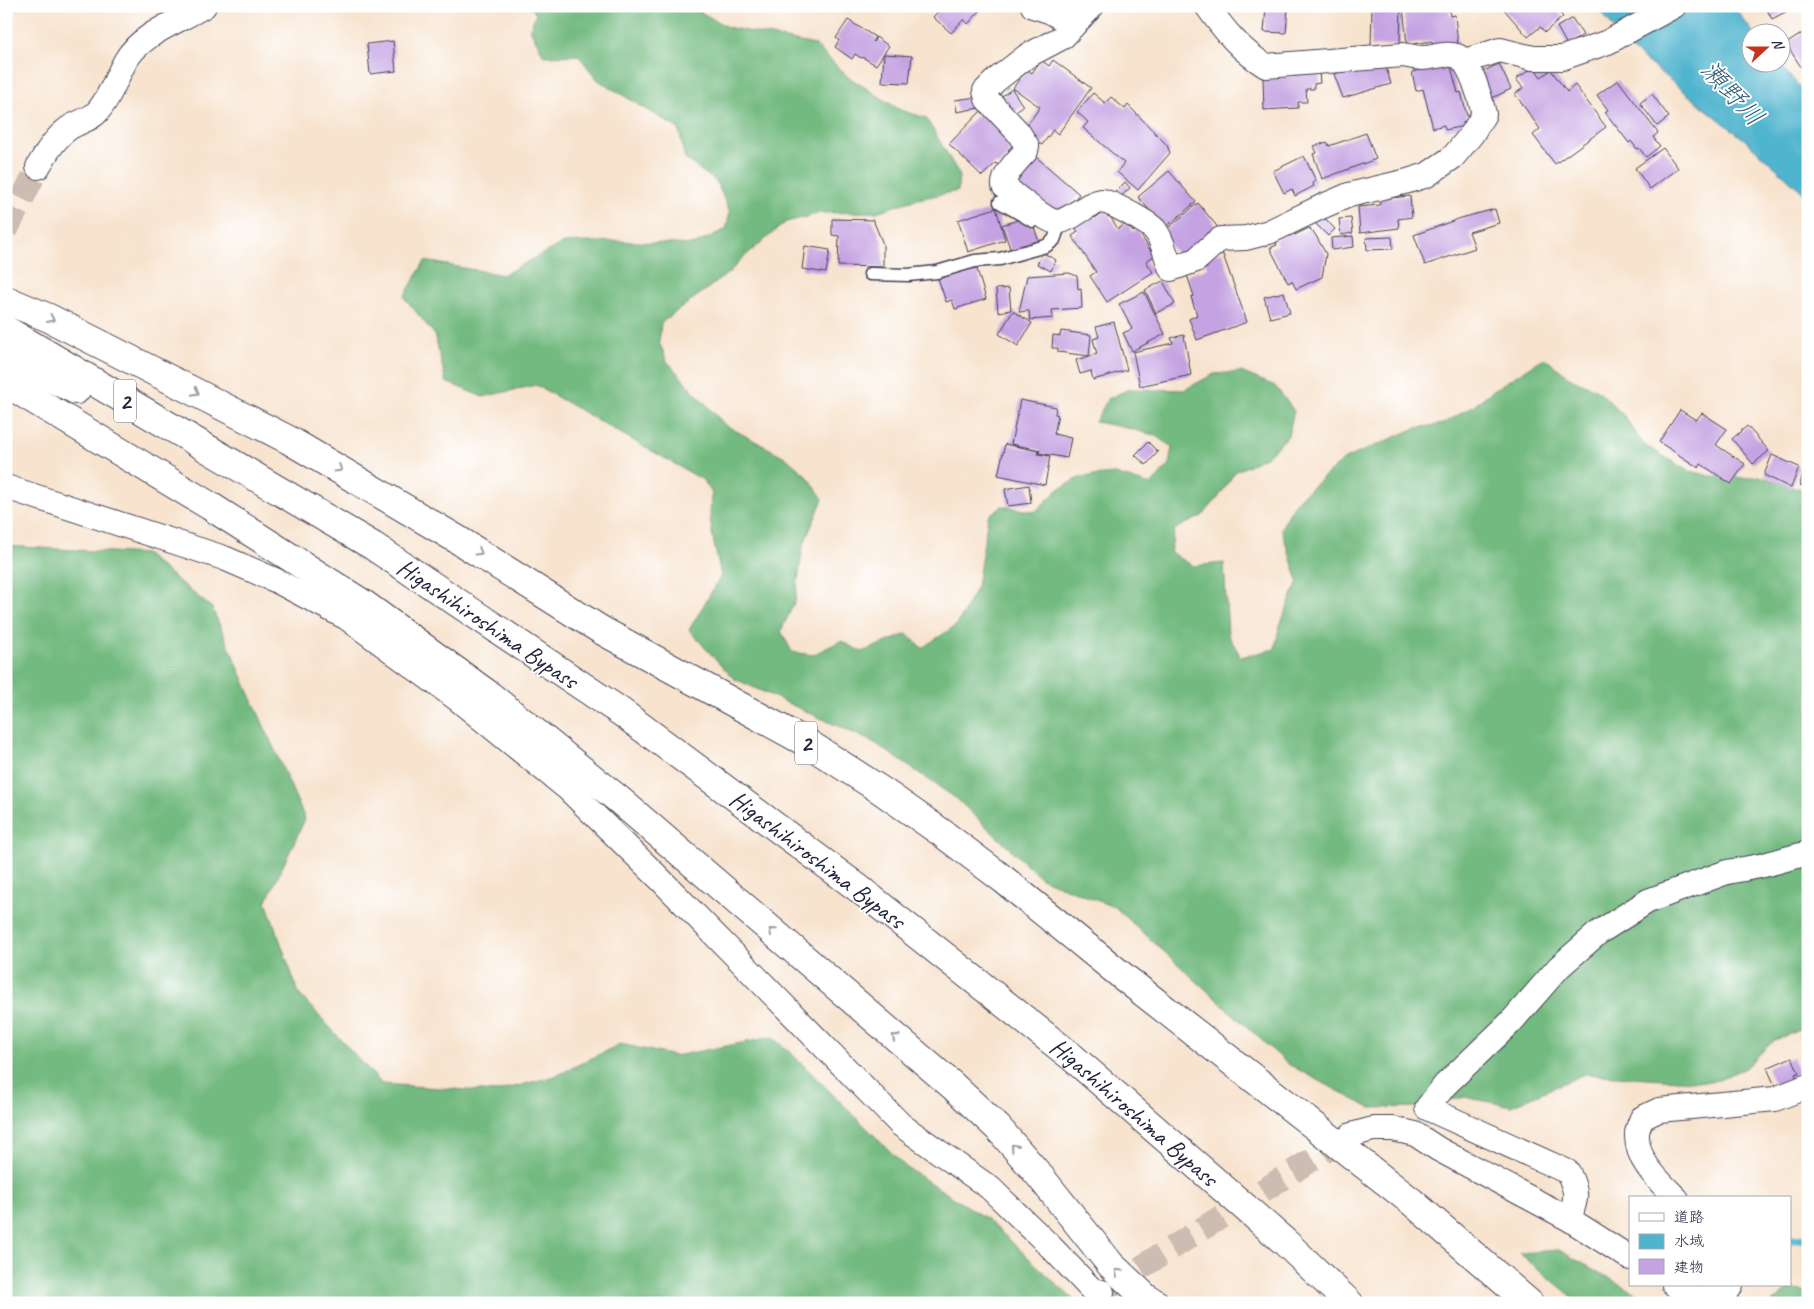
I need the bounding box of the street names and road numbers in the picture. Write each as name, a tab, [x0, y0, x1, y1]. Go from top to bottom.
road number: 2	[114, 380, 136, 422]
street label: Higashihiroshima Bypass	[391, 551, 586, 698]
road number: 2	[795, 721, 817, 764]
street label: Higashihiroshima Bypass	[723, 783, 914, 938]
street label: Higashihiroshima Bypass	[1043, 1031, 1226, 1195]

